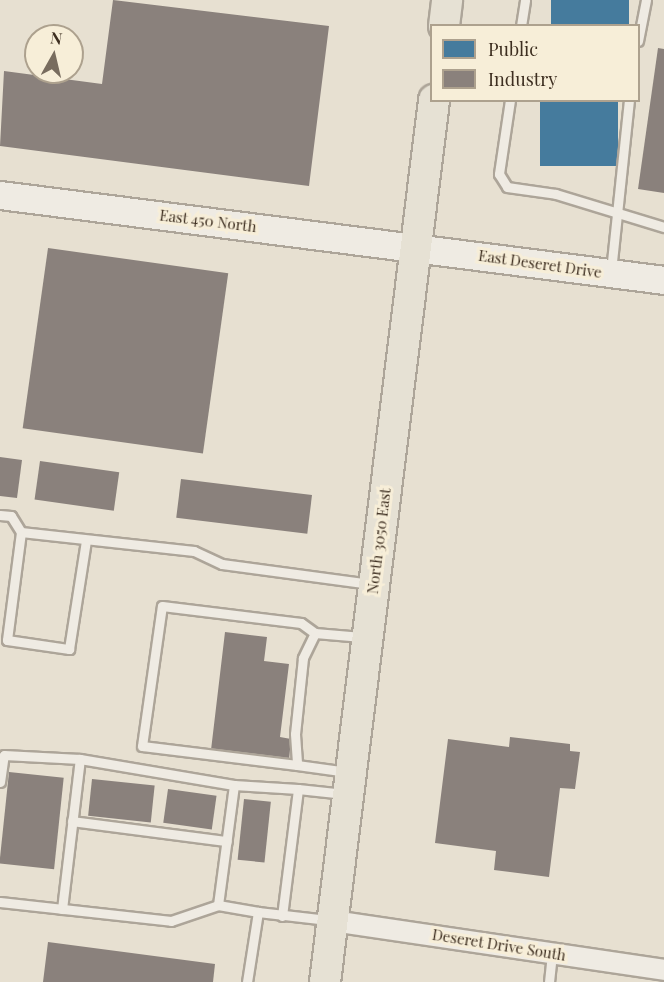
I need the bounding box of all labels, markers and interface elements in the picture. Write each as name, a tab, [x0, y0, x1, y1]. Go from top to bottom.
north arrow	[24, 24, 84, 84]
legend	[430, 24, 640, 102]
text: N	[49, 26, 63, 49]
text: Public	[488, 37, 538, 61]
text: Industry	[488, 67, 557, 91]
street label: East 450 North	[158, 206, 258, 236]
street label: East Deseret Drive	[477, 246, 603, 282]
street label: North 3050 East	[364, 487, 394, 595]
street label: Deseret Drive South	[431, 926, 567, 964]

